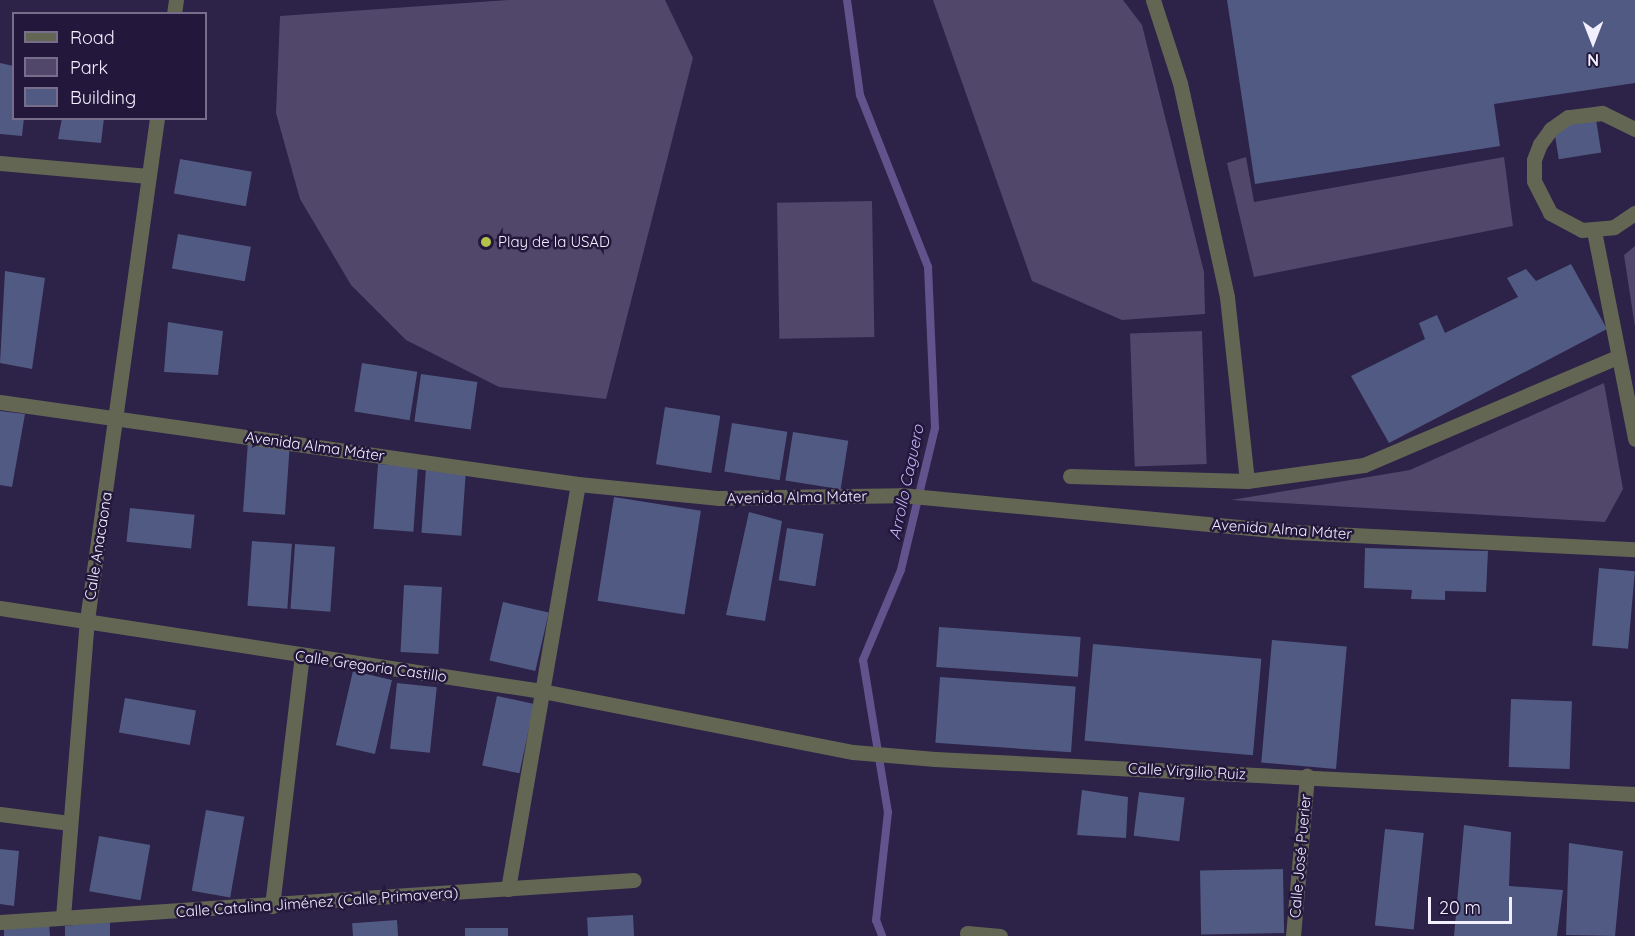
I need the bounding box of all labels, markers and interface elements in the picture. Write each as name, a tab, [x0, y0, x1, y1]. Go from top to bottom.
legend	[12, 12, 207, 120]
north arrow	[1563, 12, 1623, 72]
text: Road	[70, 26, 115, 49]
text: N	[1587, 50, 1599, 70]
text: Park	[70, 56, 108, 79]
text: Building	[70, 86, 136, 109]
place label: Play de la USAD	[498, 233, 610, 251]
marker: Play de la USAD	[479, 235, 493, 249]
water label: Arrollo Caguero	[884, 423, 928, 541]
street label: Avenida Alma Máter	[244, 427, 386, 465]
street label: Avenida Alma Máter	[727, 487, 867, 507]
street label: Calle Anacaona	[81, 491, 115, 601]
street label: Avenida Alma Máter	[1211, 515, 1353, 543]
street label: Calle Gregoria Castillo	[294, 646, 448, 686]
street label: Calle Virgilio Ruiz	[1128, 759, 1246, 783]
street label: Calle José Puerier	[1286, 793, 1314, 919]
street label: Calle Catalina Jiménez (Calle Primavera)	[175, 883, 459, 921]
scale bar	[1431, 885, 1515, 923]
text: 20 m	[1439, 896, 1481, 919]

